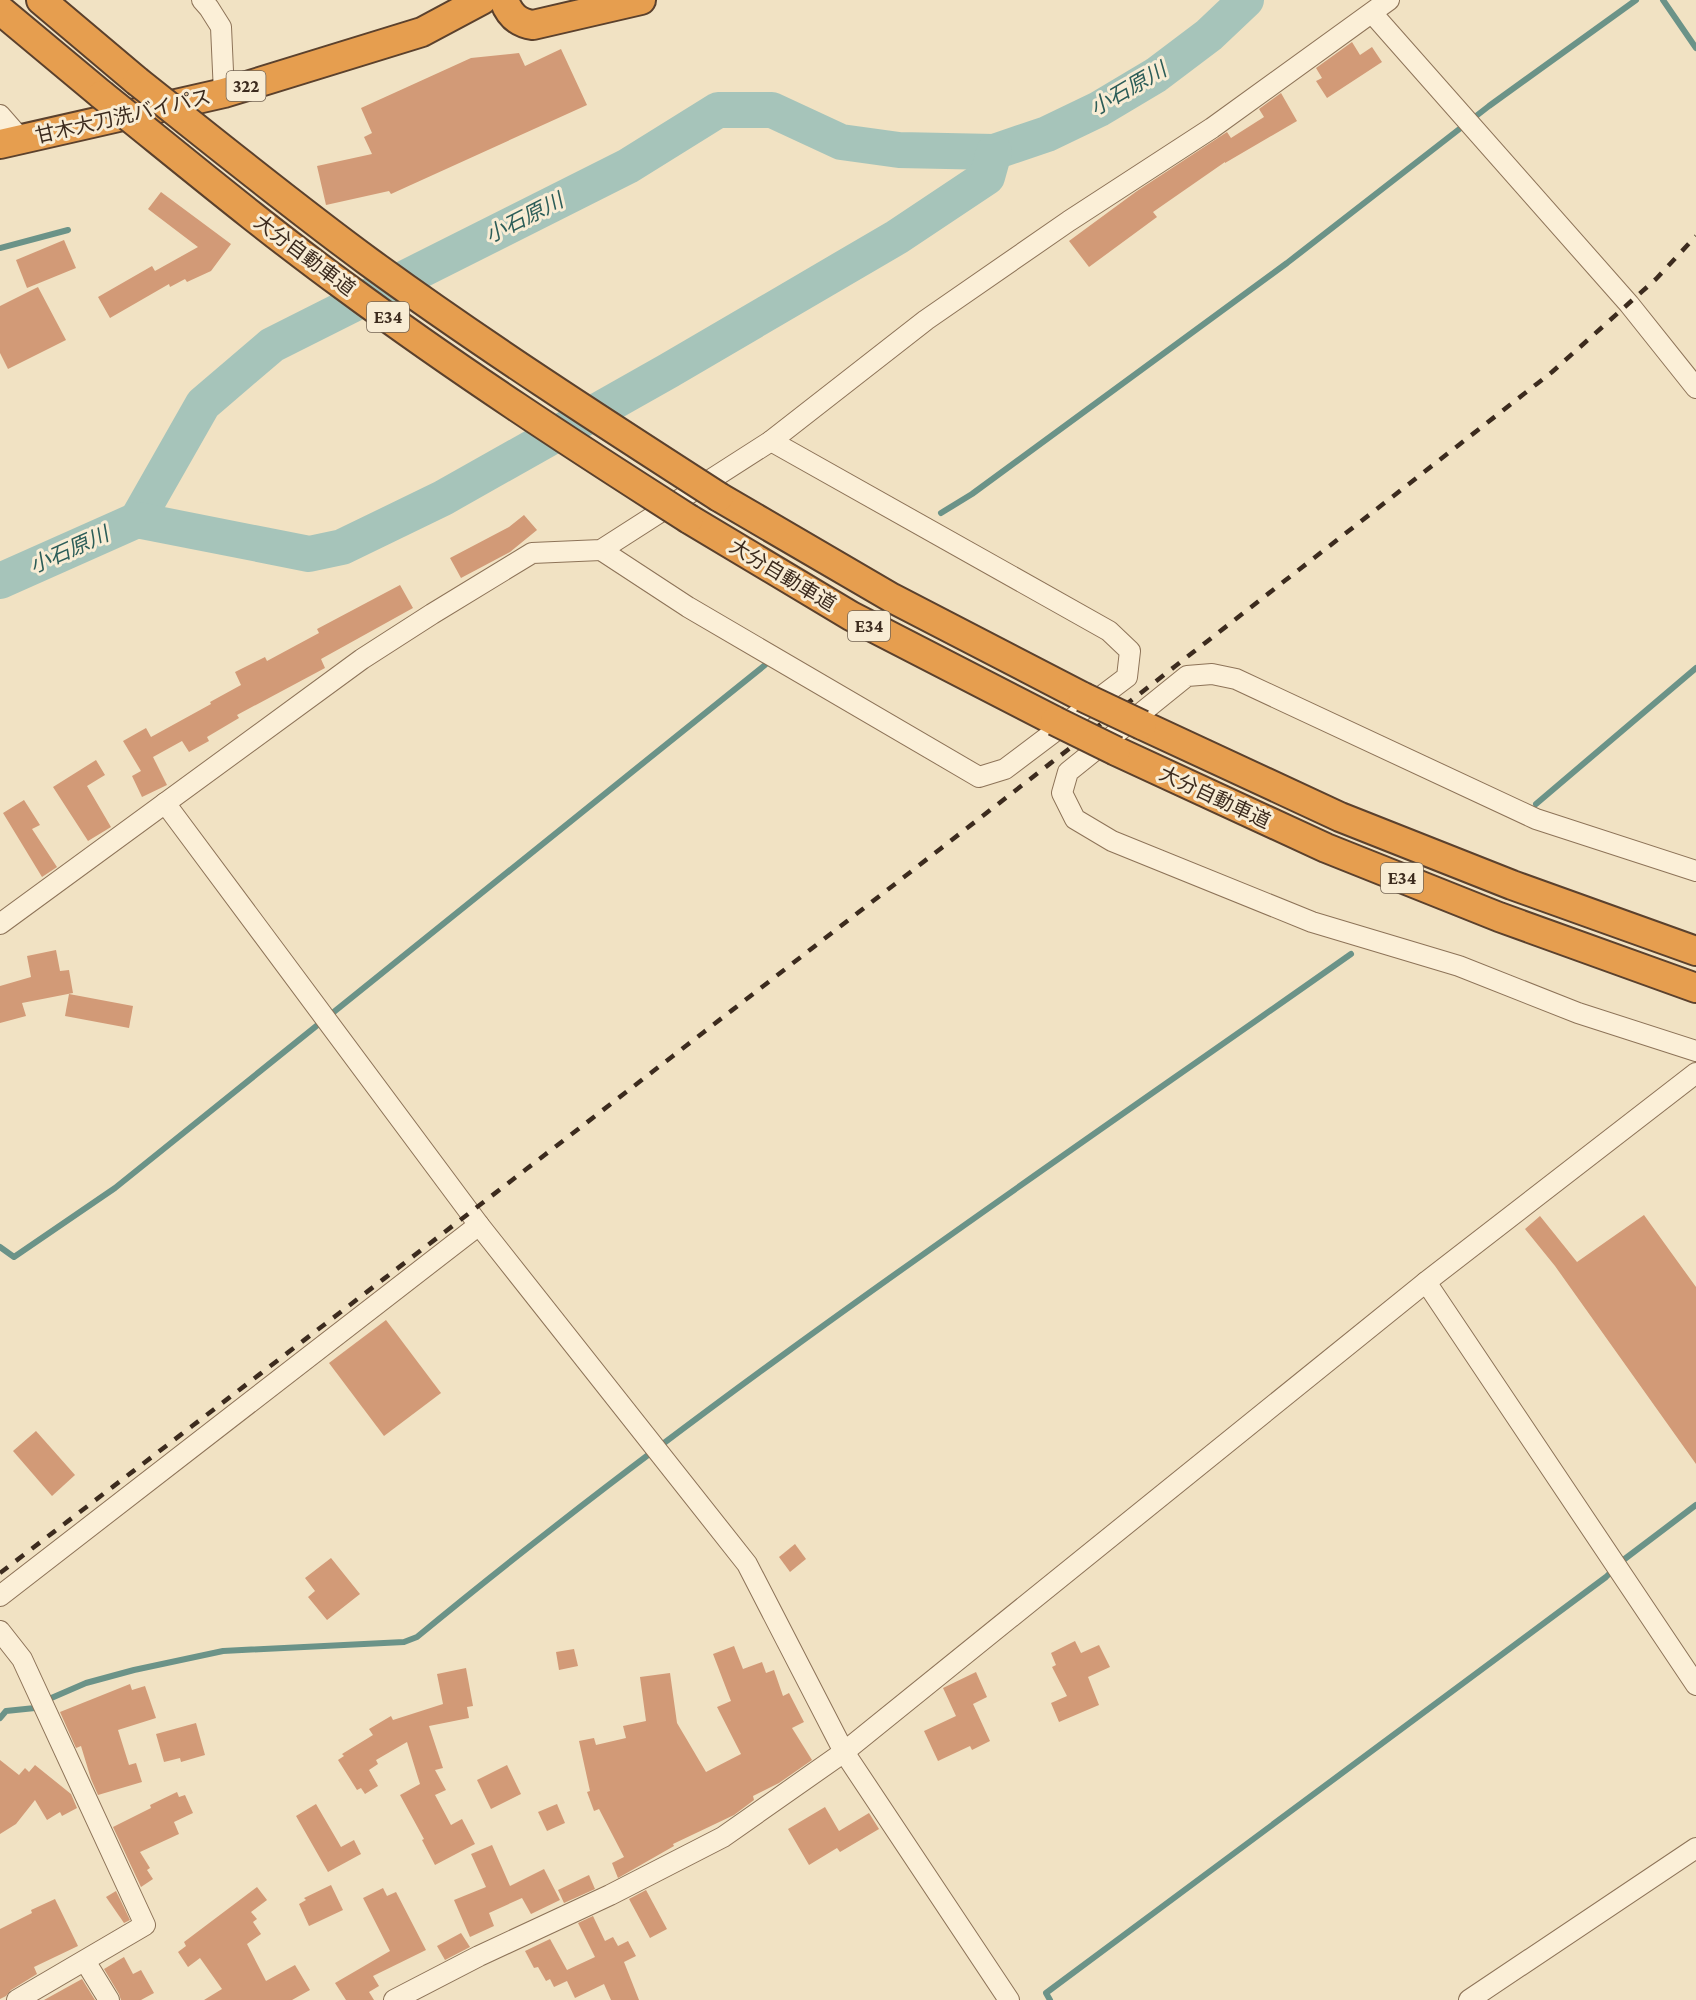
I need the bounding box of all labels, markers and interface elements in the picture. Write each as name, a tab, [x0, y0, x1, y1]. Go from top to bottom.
water label: 小石原川	[1086, 57, 1172, 120]
road number: 322	[226, 71, 266, 101]
street label: 甘木大刀洗バイパス	[33, 85, 213, 147]
water label: 小石原川	[481, 187, 569, 248]
street label: 大分自動車道	[250, 210, 360, 300]
road number: E34	[367, 302, 409, 332]
water label: 小石原川	[26, 521, 114, 578]
street label: 大分自動車道	[726, 535, 840, 615]
road number: E34	[848, 611, 890, 641]
street label: 大分自動車道	[1156, 762, 1274, 832]
road number: E34	[1381, 863, 1423, 893]

